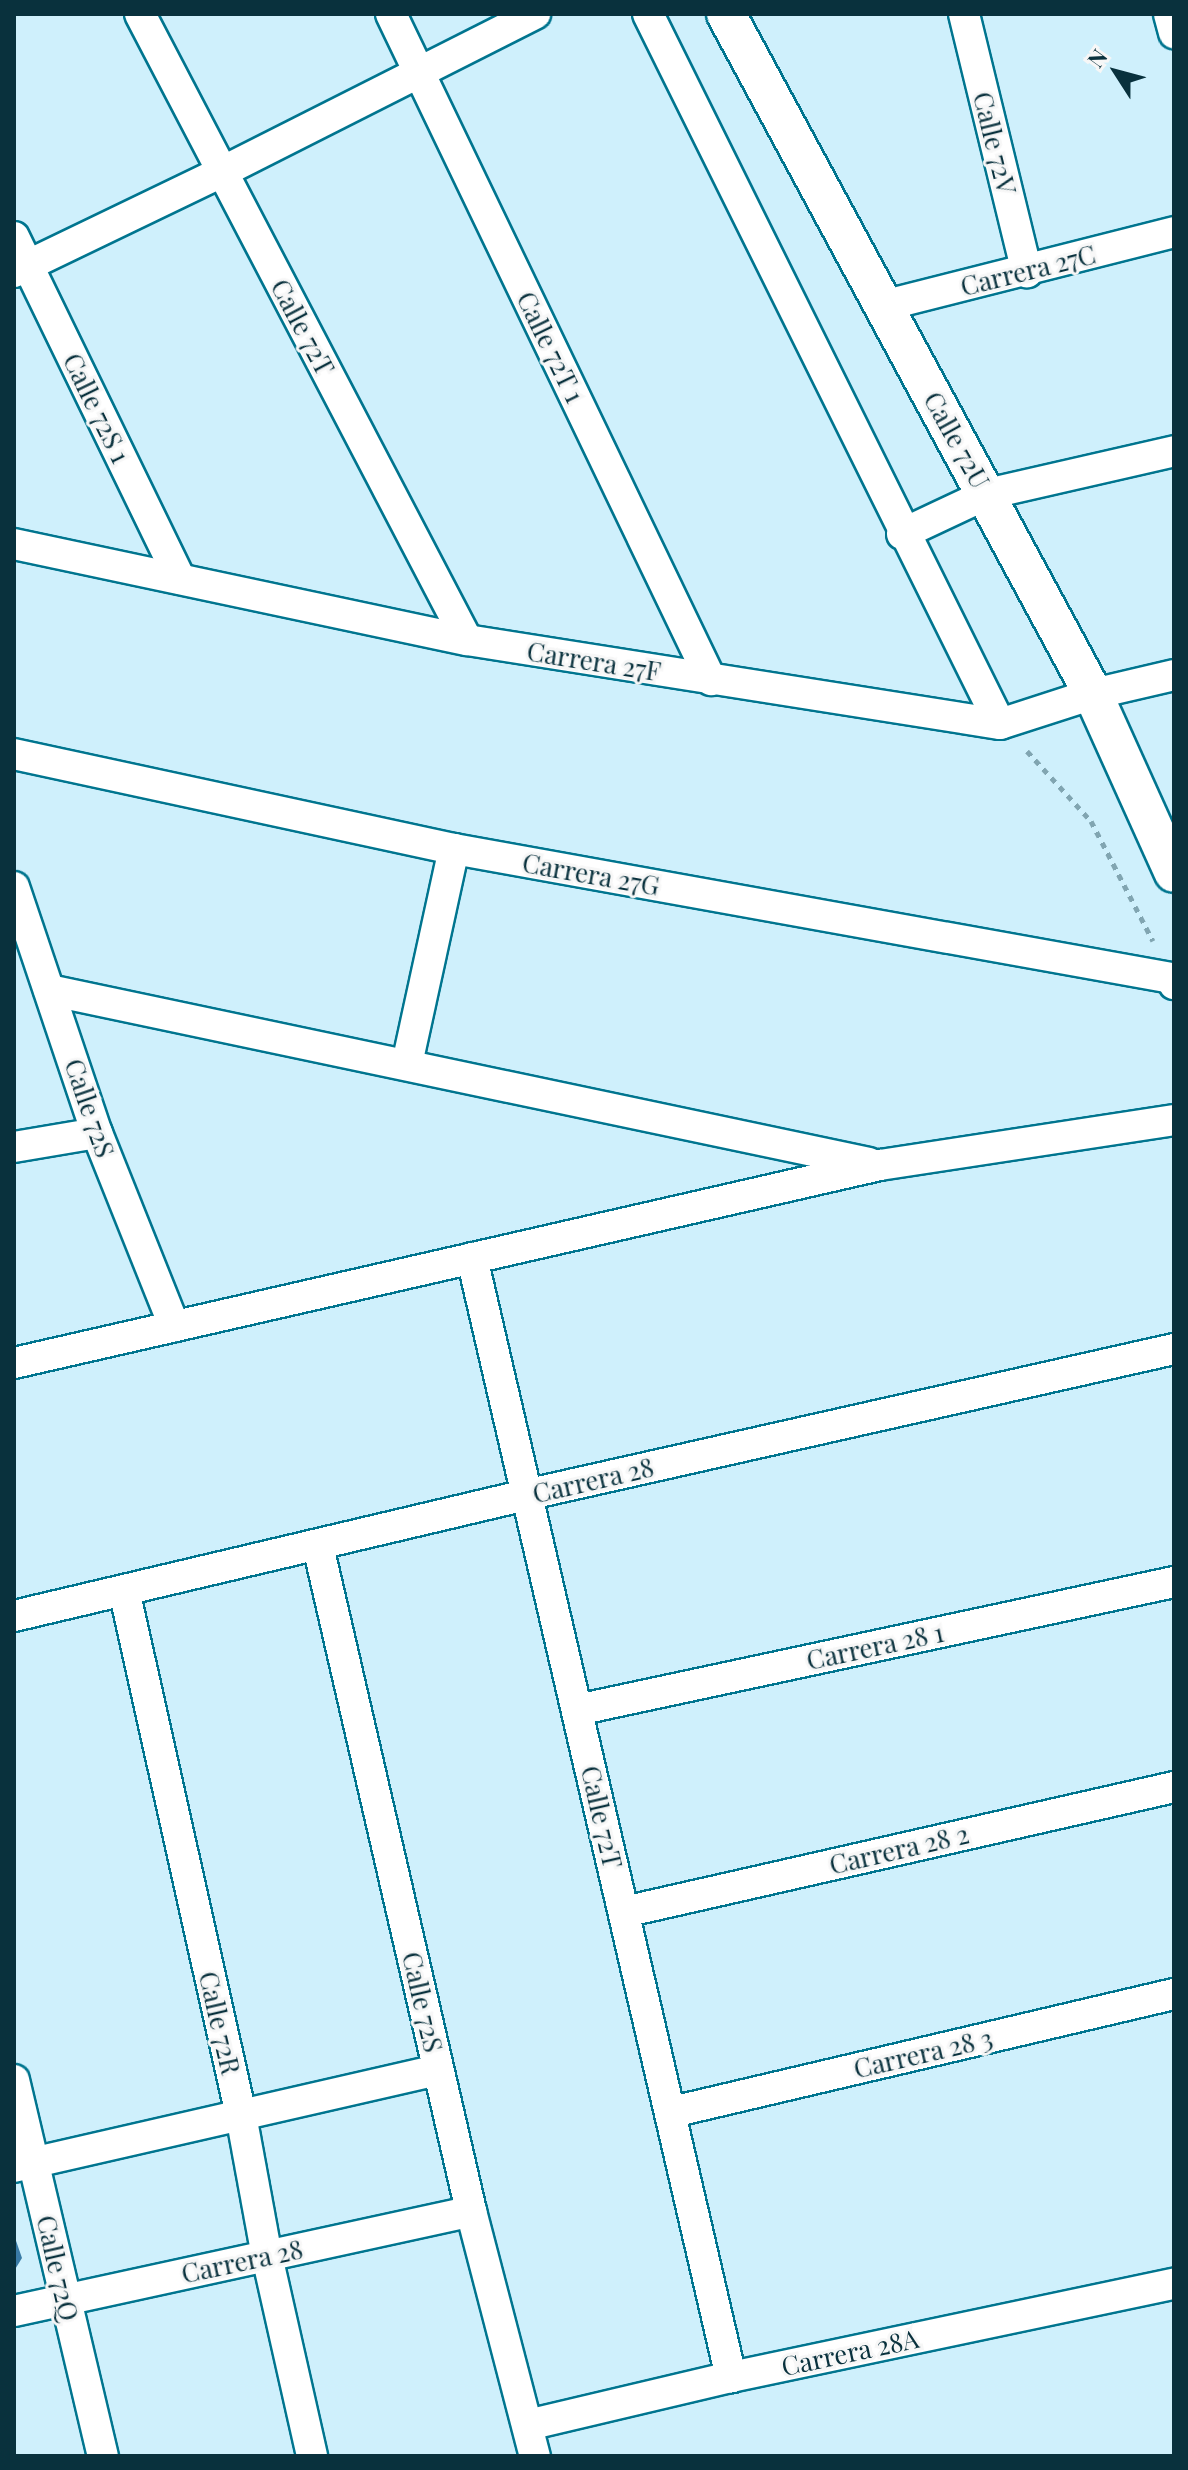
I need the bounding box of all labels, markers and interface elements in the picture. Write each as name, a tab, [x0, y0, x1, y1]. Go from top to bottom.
north arrow	[1076, 32, 1156, 112]
text: N	[1080, 43, 1113, 73]
street label: Calle 72V	[967, 89, 1023, 197]
street label: Carrera 27C	[957, 238, 1099, 302]
street label: Calle 72T	[265, 274, 341, 380]
street label: Calle 72T 1	[511, 286, 591, 408]
street label: Calle 72S 1	[57, 348, 137, 468]
street label: Calle 72U	[918, 386, 996, 494]
street label: Carrera 27F	[525, 635, 663, 687]
street label: Carrera 27G	[520, 847, 662, 901]
street label: Calle 72S	[59, 1055, 121, 1161]
street label: Carrera 28	[529, 1451, 657, 1509]
street label: Carrera 28 1	[803, 1616, 947, 1676]
street label: Calle 72T	[575, 1763, 629, 1871]
street label: Carrera 28 2	[826, 1818, 972, 1880]
street label: Calle 72S	[396, 1949, 450, 2055]
street label: Calle 72R	[193, 1968, 247, 2078]
street label: Carrera 28 3	[850, 2022, 996, 2084]
street label: Calle 72Q	[31, 2212, 85, 2324]
street label: Carrera 28	[178, 2233, 306, 2289]
street label: Carrera 28A	[778, 2322, 922, 2382]

